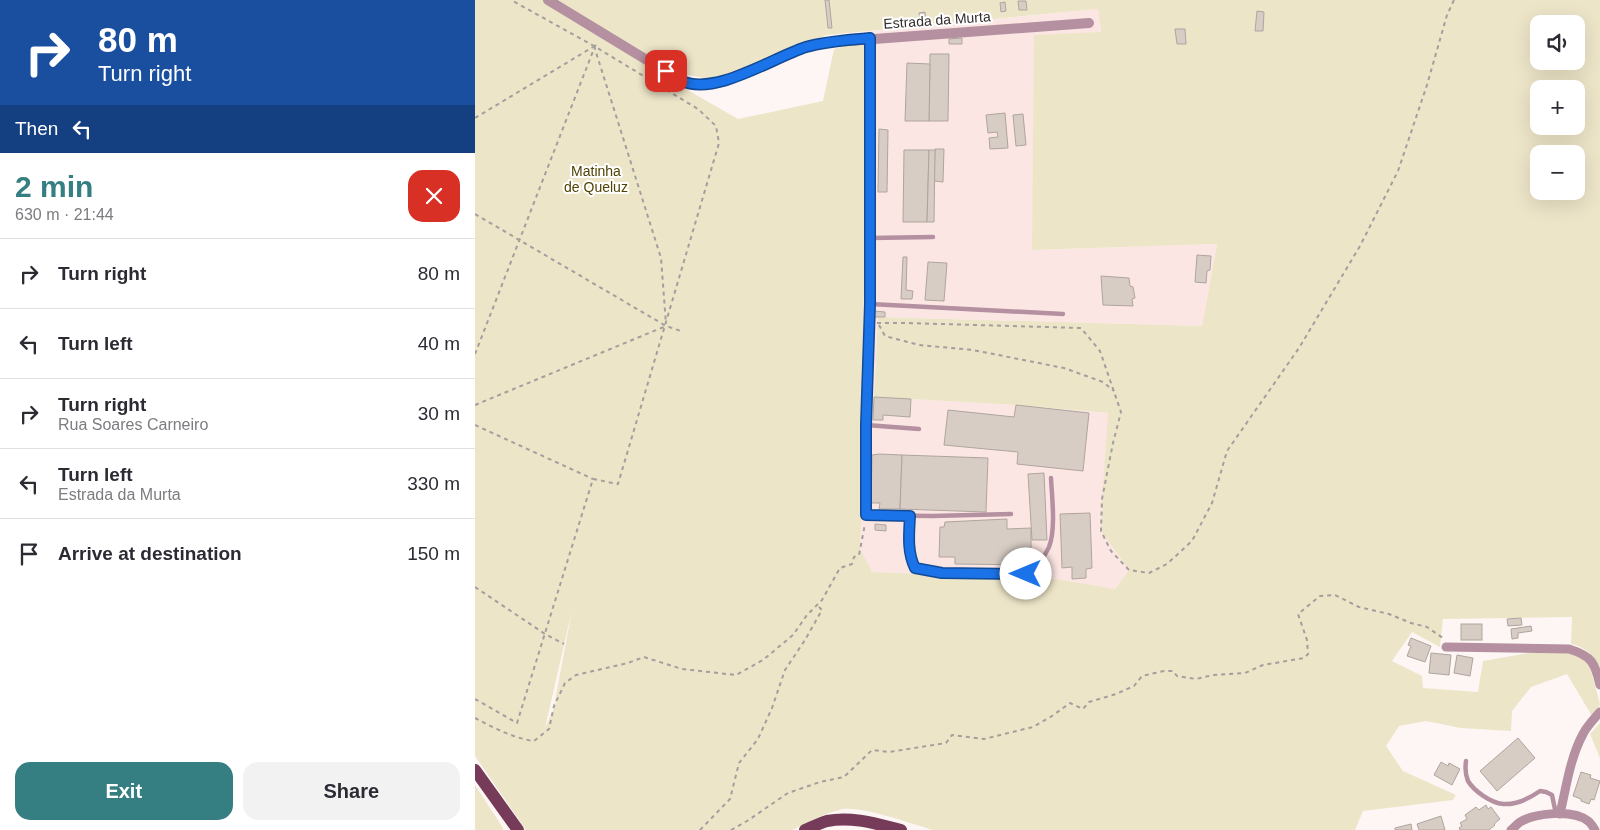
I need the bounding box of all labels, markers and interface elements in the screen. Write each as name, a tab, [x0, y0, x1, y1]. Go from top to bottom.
street label: Estrada da Murta	[883, 8, 991, 32]
map controls	[1530, 15, 1585, 200]
button: sound	[1530, 15, 1585, 70]
icon: right	[15, 20, 80, 85]
text: 80 m	[98, 20, 178, 59]
pin	[645, 50, 687, 92]
icon: arrive	[652, 57, 680, 85]
text: Turn right	[98, 61, 191, 86]
button: +	[1530, 80, 1585, 135]
icon: left	[68, 115, 96, 143]
text: Then	[15, 118, 58, 139]
button: −	[1530, 145, 1585, 200]
park label: Matinha de Queluz	[564, 163, 628, 195]
text: 2 min	[15, 170, 93, 203]
button: close	[408, 170, 460, 222]
text: 630 m · 21:44	[15, 206, 114, 223]
icon: right	[15, 260, 43, 288]
text: Turn right	[58, 263, 146, 284]
text: 80 m	[418, 263, 460, 284]
icon: left	[15, 330, 43, 358]
text: Turn left	[58, 333, 133, 354]
text: 40 m	[418, 333, 460, 354]
text: Turn right	[58, 394, 146, 415]
icon: right	[15, 400, 43, 428]
text: 30 m	[418, 403, 460, 424]
text: Rua Soares Carneiro	[58, 416, 208, 433]
text: Turn left	[58, 464, 133, 485]
icon: left	[15, 470, 43, 498]
text: 330 m	[407, 473, 460, 494]
text: Estrada da Murta	[58, 486, 181, 503]
icon: arrive	[15, 540, 43, 568]
text: Arrive at destination	[58, 543, 242, 564]
text: 150 m	[407, 543, 460, 564]
position arrow	[999, 547, 1051, 599]
button: Exit	[15, 762, 233, 820]
button: Share	[243, 762, 460, 820]

